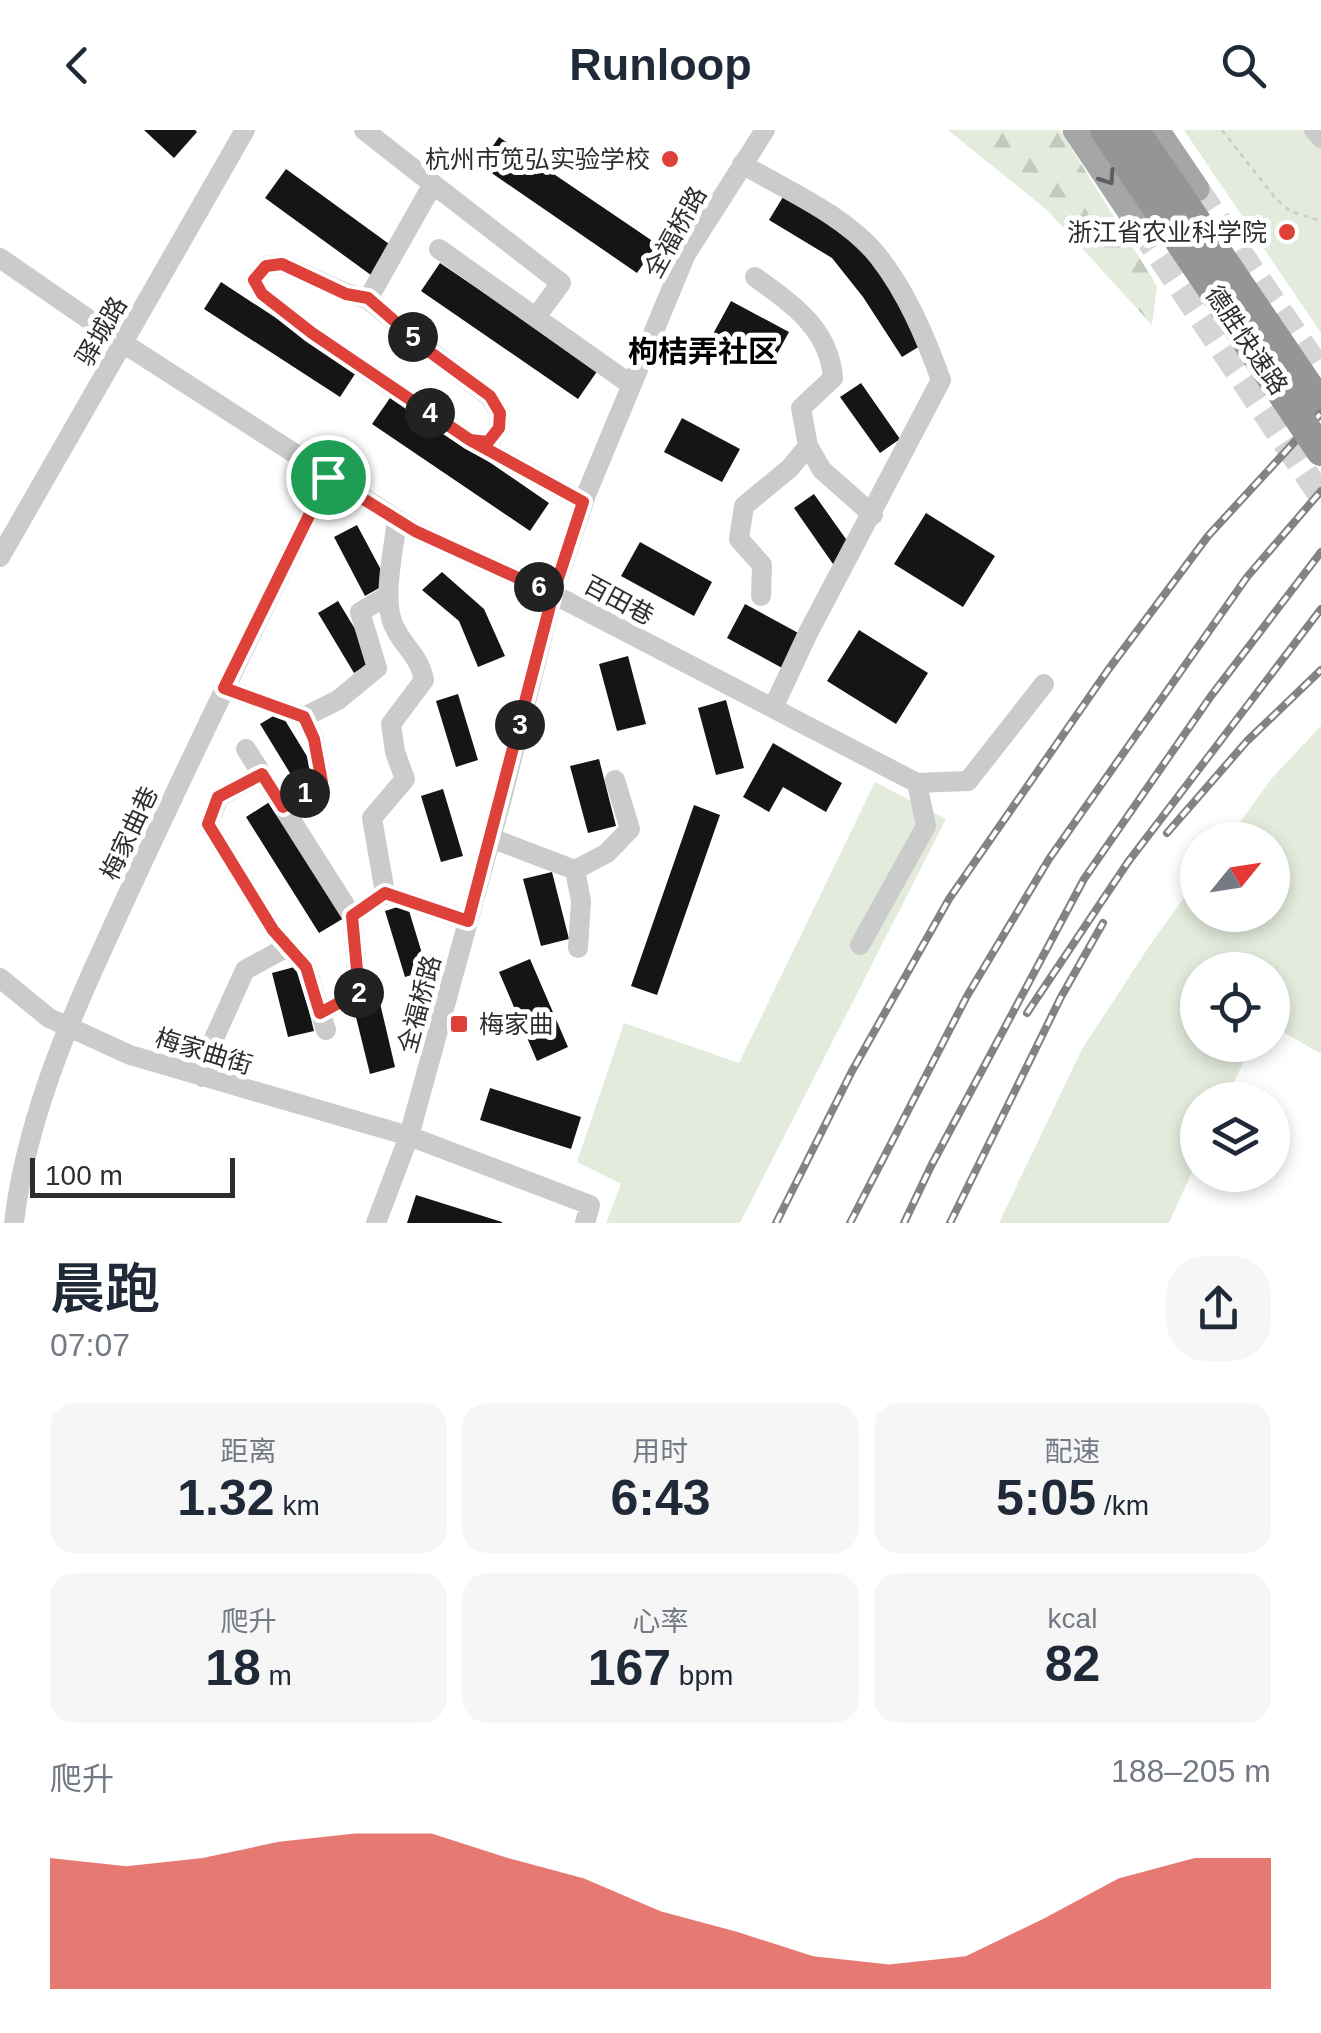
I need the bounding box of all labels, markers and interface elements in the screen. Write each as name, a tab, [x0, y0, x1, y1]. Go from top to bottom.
icon: back	[50, 38, 105, 93]
icon: search	[1216, 38, 1271, 93]
text: Runloop	[569, 39, 752, 90]
place label: 杭州市笕弘实验学校	[425, 145, 650, 173]
marker: 杭州市笕弘实验学校	[659, 148, 681, 170]
one-way arrow	[1096, 167, 1114, 186]
street label: 全福桥路	[639, 181, 711, 283]
place label: 浙江省农业科学院	[1067, 218, 1267, 246]
marker: 浙江省农业科学院	[1276, 221, 1298, 243]
street label: 德胜快速路	[1200, 280, 1294, 400]
street label: 驿城路	[70, 292, 132, 370]
pin: 5	[388, 312, 438, 362]
text: 5	[405, 321, 421, 352]
district label: 枸桔弄社区	[628, 335, 778, 368]
pin: 4	[405, 388, 455, 438]
text: 4	[422, 397, 438, 428]
pin	[286, 435, 371, 520]
icon: arrive	[301, 450, 356, 505]
pin: 6	[514, 562, 564, 612]
street label: 百田巷	[579, 570, 659, 630]
text: 6	[531, 571, 547, 602]
pin: 3	[495, 700, 545, 750]
text: 3	[512, 709, 528, 740]
pin: 1	[280, 768, 330, 818]
text: 1	[297, 777, 313, 808]
street label: 梅家曲巷	[95, 782, 163, 884]
north arrow	[1180, 822, 1290, 932]
map controls	[1180, 822, 1290, 1192]
street label: 全福桥路	[393, 952, 445, 1056]
button: locate	[1180, 952, 1290, 1062]
pin: 2	[334, 968, 384, 1018]
text: 2	[351, 977, 367, 1008]
place label: 梅家曲	[479, 1010, 554, 1038]
marker: 梅家曲	[448, 1013, 470, 1035]
street label: 梅家曲街	[152, 1023, 256, 1079]
button: layers	[1180, 1082, 1290, 1192]
scale bar	[30, 1153, 235, 1198]
text: 100 m	[45, 1160, 123, 1191]
button: share	[1166, 1256, 1271, 1361]
text: 晨跑	[50, 1258, 160, 1320]
text: 07:07	[50, 1327, 130, 1363]
text: 距离	[220, 1436, 277, 1467]
text: 用时	[632, 1436, 689, 1467]
text: 配速	[1044, 1436, 1101, 1467]
text: 1.32	[177, 1470, 275, 1526]
text: 6:43	[610, 1470, 711, 1526]
text: 5:05	[996, 1470, 1096, 1526]
text: km	[275, 1490, 320, 1521]
text: /km	[1096, 1490, 1149, 1521]
text: kcal	[1048, 1603, 1097, 1634]
text: 爬升	[220, 1606, 277, 1637]
text: 心率	[632, 1606, 689, 1637]
text: 82	[1045, 1636, 1100, 1692]
text: 18	[205, 1640, 261, 1696]
text: 167	[588, 1640, 671, 1696]
text: m	[261, 1660, 292, 1691]
text: bpm	[671, 1660, 733, 1691]
text: 188–205 m	[1111, 1753, 1271, 1789]
text: 爬升	[50, 1761, 114, 1797]

